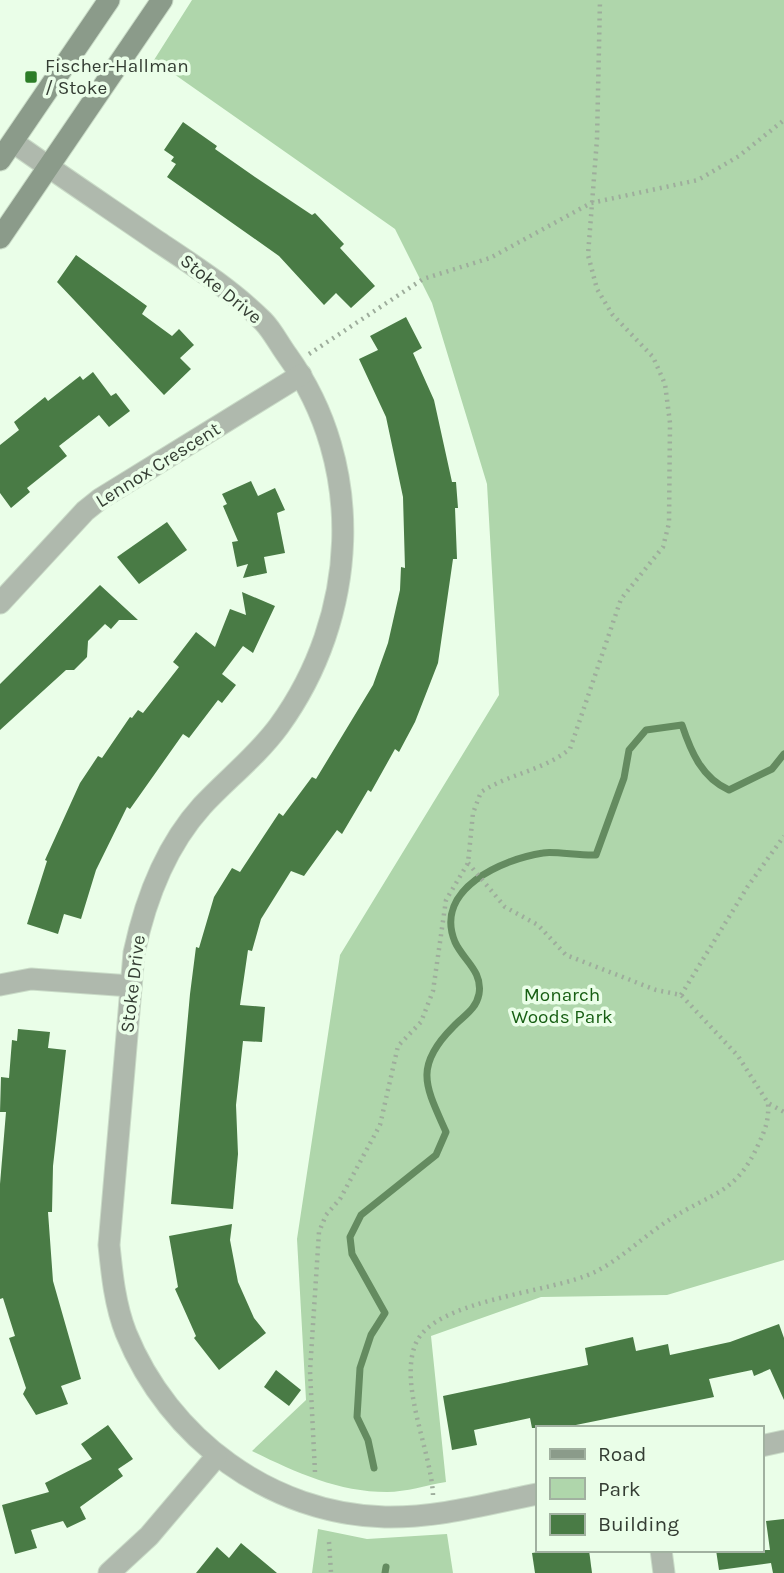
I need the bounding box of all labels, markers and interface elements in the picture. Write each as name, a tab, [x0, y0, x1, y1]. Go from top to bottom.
place label: Fischer-Hallman / Stoke	[45, 55, 189, 99]
marker: Fischer-Hallman / Stoke	[23, 69, 39, 85]
street label: Stoke Drive	[176, 249, 266, 329]
street label: Lennox Crescent	[92, 418, 224, 512]
street label: Stoke Drive	[116, 934, 150, 1034]
park label: Monarch Woods Park	[511, 984, 613, 1028]
legend	[536, 1426, 763, 1552]
text: Road	[598, 1442, 646, 1466]
text: Park	[598, 1477, 641, 1501]
text: Building	[598, 1512, 679, 1536]

